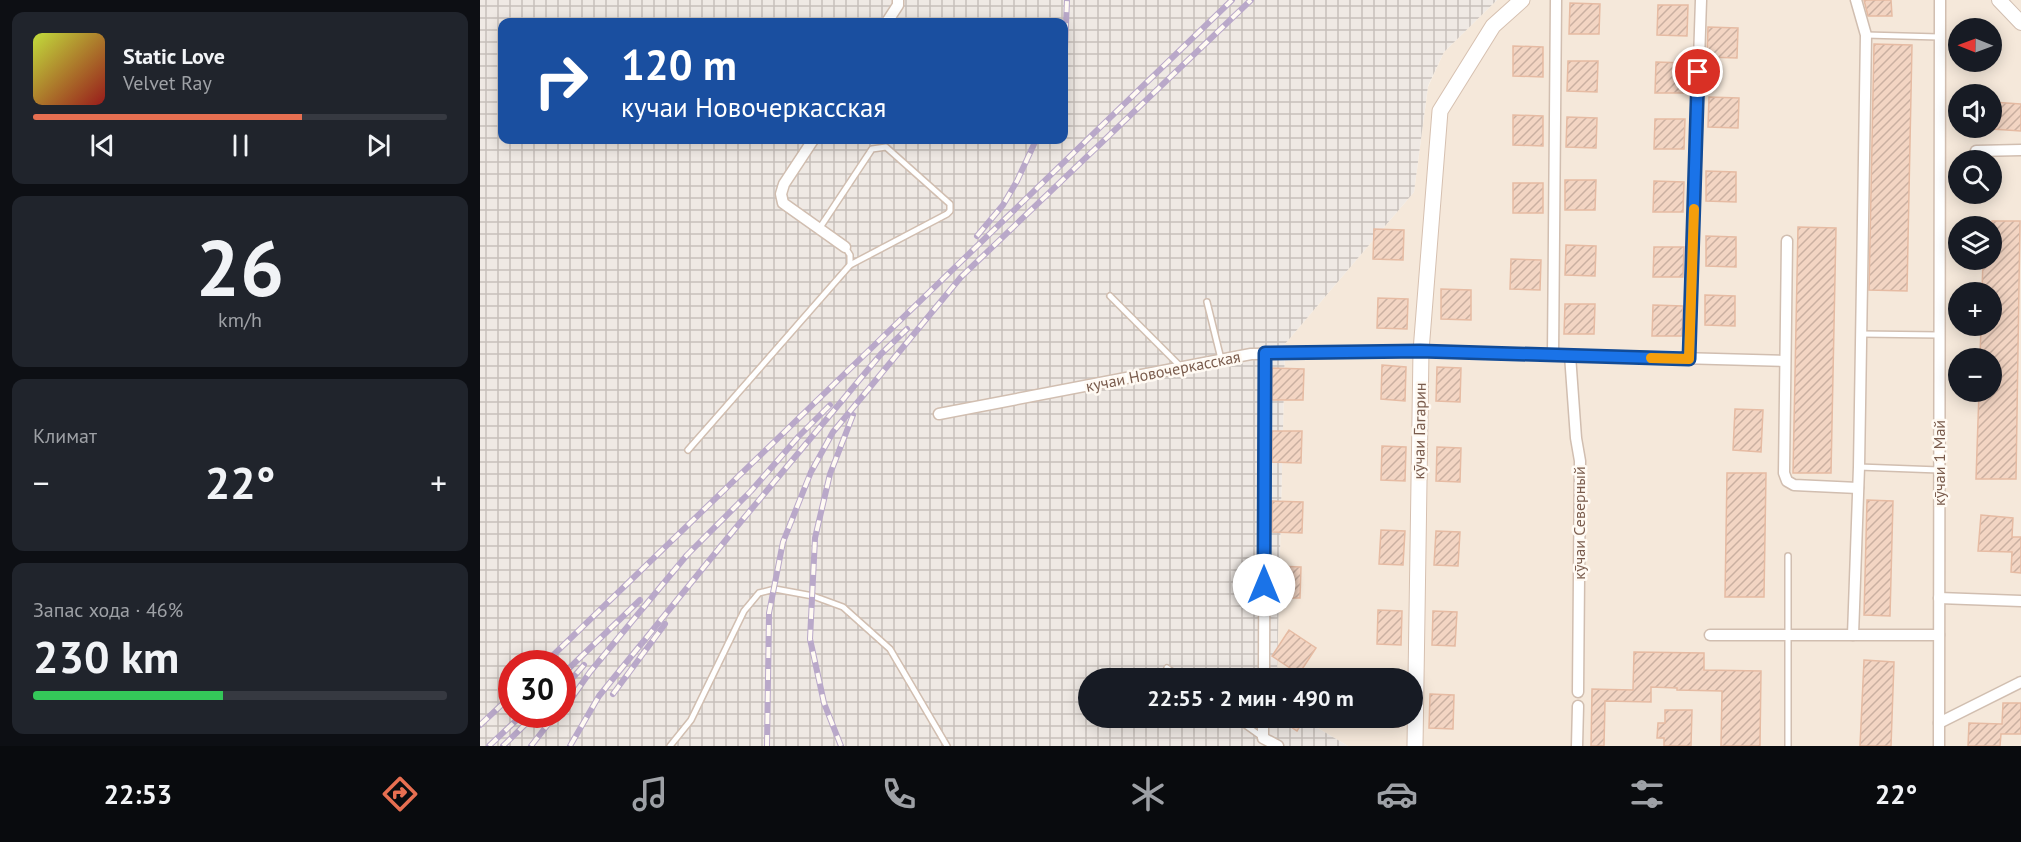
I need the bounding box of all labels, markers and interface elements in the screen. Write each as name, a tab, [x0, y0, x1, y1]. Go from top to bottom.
north arrow	[1948, 18, 2002, 72]
map controls	[1948, 18, 2002, 402]
text: 120 m	[621, 37, 737, 92]
text: Static Love	[123, 42, 225, 70]
icon: right	[522, 42, 600, 120]
pin	[1672, 46, 1723, 97]
icon: arrive	[1681, 55, 1714, 88]
text: Velvet Ray	[123, 70, 212, 96]
button: sound	[1948, 84, 2002, 138]
text: кучаи Новочеркасская	[621, 90, 886, 124]
icon: previous	[86, 129, 119, 162]
icon: pause	[224, 129, 257, 162]
icon: next	[362, 129, 395, 162]
button: search	[1948, 150, 2002, 204]
button: layers	[1948, 216, 2002, 270]
text: 26	[196, 217, 284, 318]
button: +	[1948, 282, 2002, 336]
text: km/h	[218, 307, 262, 333]
street label: кучаи Новочеркасская	[1084, 346, 1242, 396]
button: −	[1948, 348, 2002, 402]
street label: кӯчаи Гагарин	[1408, 382, 1430, 480]
street label: кӯчаи 1 Май	[1929, 420, 1949, 506]
text: Климат	[33, 423, 97, 449]
text: 22°	[205, 453, 275, 511]
text: −	[33, 461, 50, 504]
text: +	[430, 461, 447, 504]
street label: кӯчаи Северный	[1569, 466, 1589, 580]
position arrow	[1232, 553, 1296, 617]
text: Запас хода · 46%	[33, 597, 183, 623]
text: 230 km	[33, 627, 179, 685]
speed limit sign: 30	[498, 650, 576, 728]
text: 22:55 · 2 мин · 490 m	[1147, 684, 1354, 712]
icon: directions	[379, 773, 421, 815]
icon: music	[629, 773, 671, 815]
icon: phone	[878, 773, 920, 815]
icon: climate	[1127, 773, 1169, 815]
icon: car	[1376, 773, 1418, 815]
icon: filters	[1626, 773, 1668, 815]
text: 22:53	[104, 777, 172, 811]
text: 22°	[1875, 777, 1917, 811]

